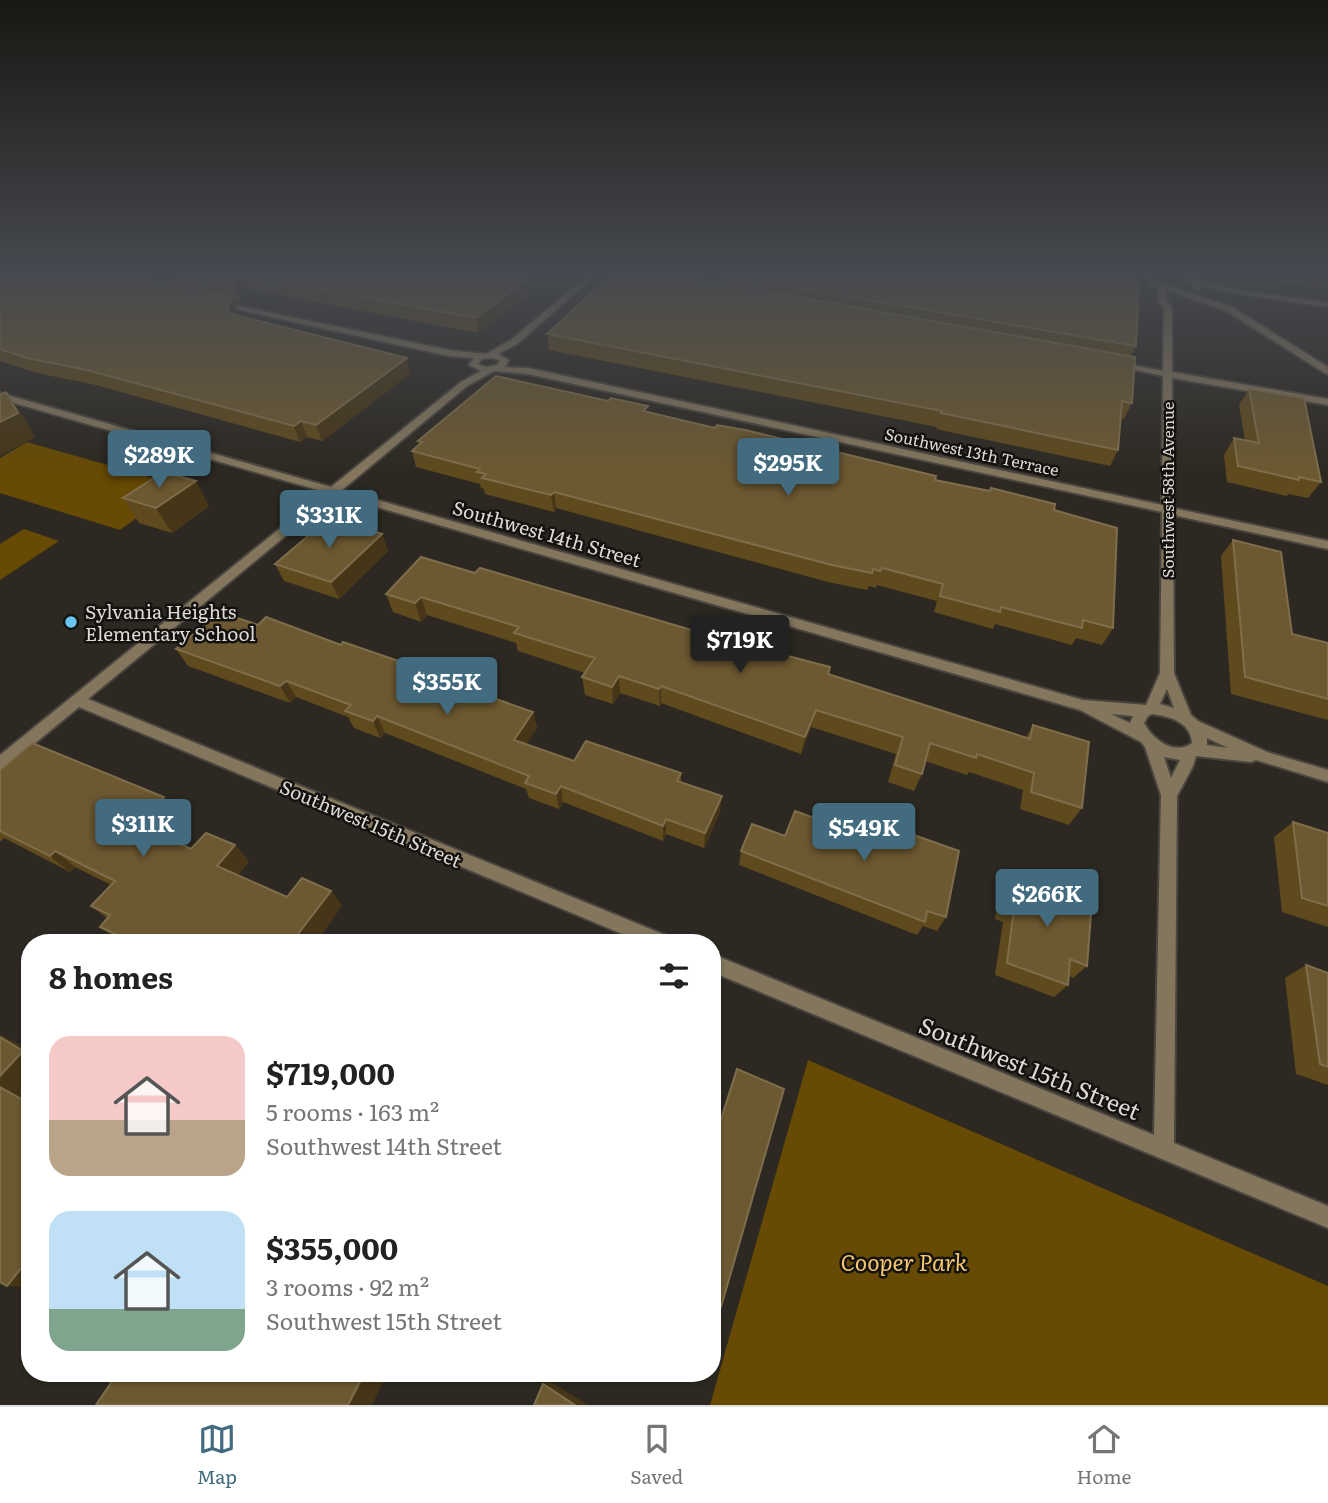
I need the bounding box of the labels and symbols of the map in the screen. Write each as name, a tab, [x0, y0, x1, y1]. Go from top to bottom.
street label: Southwest 58th Avenue	[1155, 402, 1179, 578]
street label: Southwest 13th Terrace	[883, 421, 1061, 481]
pin: $289K	[110, 430, 208, 490]
pin: $295K	[739, 438, 837, 498]
pin: $331K	[280, 490, 378, 550]
street label: Southwest 14th Street	[450, 493, 645, 573]
place label: Sylvania Heights Elementary School	[85, 597, 256, 647]
marker: Sylvania Heights Elementary School	[63, 614, 79, 630]
pin: $719K	[691, 616, 789, 675]
pin: $355K	[398, 658, 496, 717]
street label: Southwest 15th Street	[276, 772, 466, 874]
pin: $311K	[94, 800, 192, 859]
pin: $549K	[815, 804, 913, 863]
pin: $266K	[998, 870, 1096, 929]
street label: Southwest 15th Street	[914, 1007, 1146, 1127]
park label: Cooper Park	[841, 1244, 968, 1278]

